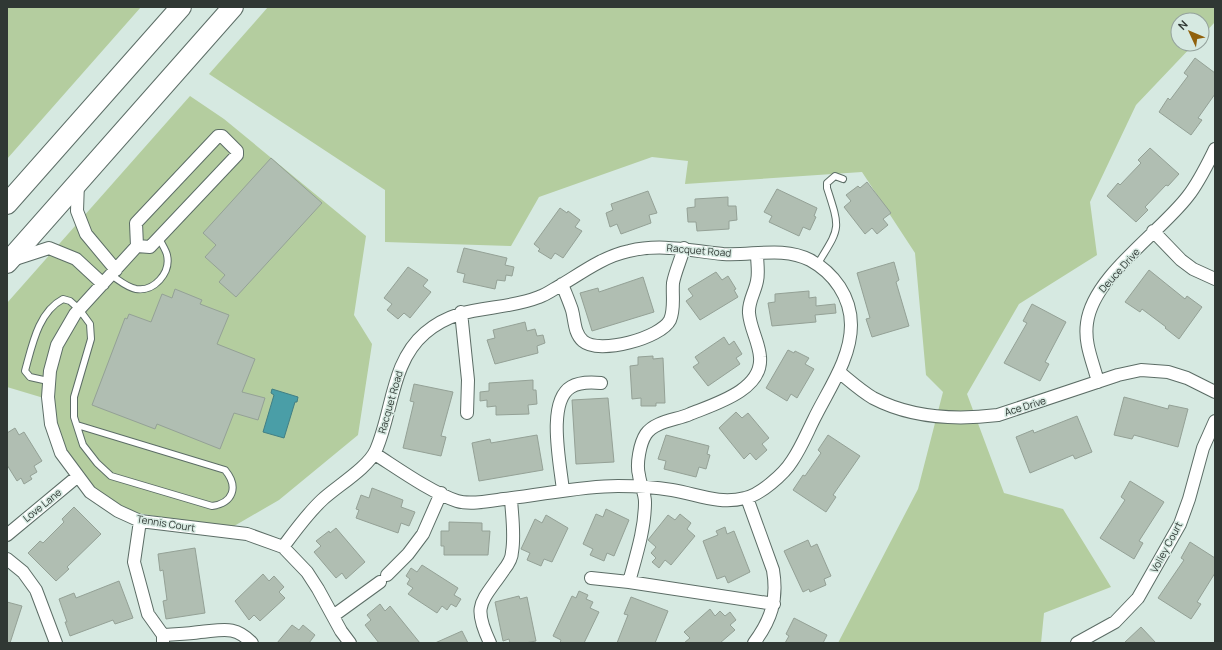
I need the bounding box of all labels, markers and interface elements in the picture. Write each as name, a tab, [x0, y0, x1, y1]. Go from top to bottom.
north arrow	[1170, 12, 1210, 52]
text: N	[1174, 17, 1191, 33]
street label: Racquet Road	[666, 240, 732, 260]
street label: Deuce Drive	[1095, 245, 1143, 295]
street label: Racquet Road	[374, 369, 406, 435]
street label: Ace Drive	[1002, 393, 1048, 419]
street label: Love Lane	[20, 485, 64, 525]
street label: Tennis Court	[136, 511, 196, 535]
street label: Volley Court	[1147, 519, 1185, 575]

